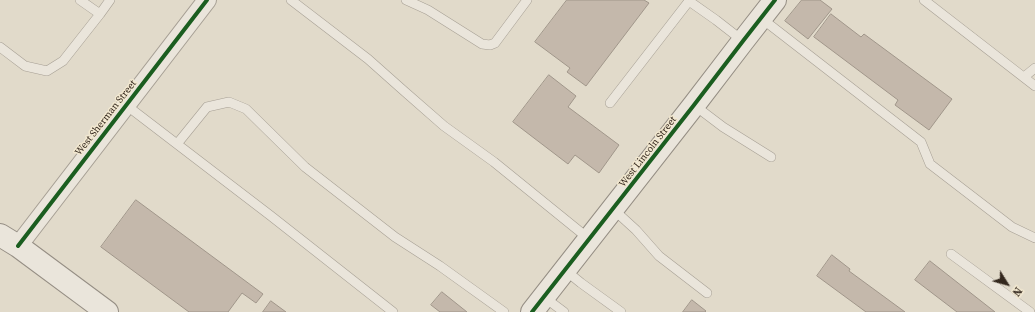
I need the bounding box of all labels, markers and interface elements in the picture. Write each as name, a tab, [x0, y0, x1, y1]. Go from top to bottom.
street label: West Sherman Street	[73, 78, 139, 158]
street label: West Lincoln Street	[617, 114, 679, 190]
north arrow	[987, 264, 1027, 304]
text: N	[1009, 284, 1025, 299]

